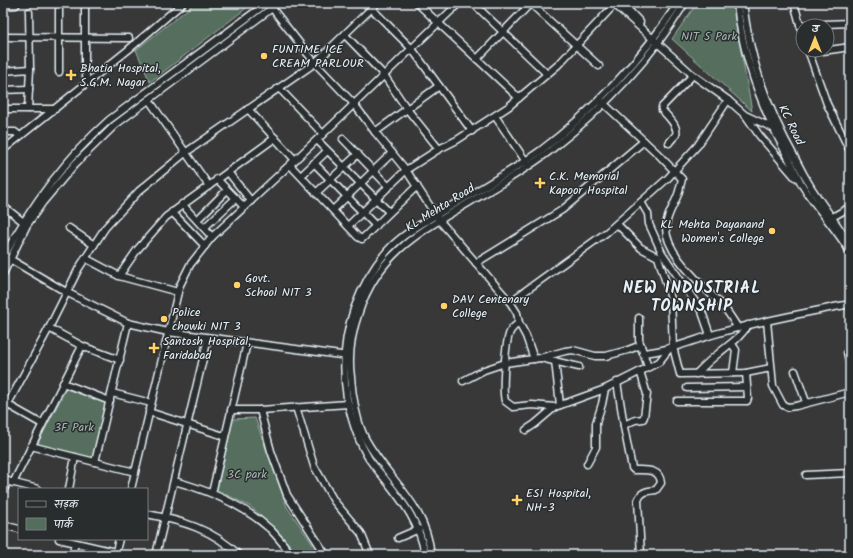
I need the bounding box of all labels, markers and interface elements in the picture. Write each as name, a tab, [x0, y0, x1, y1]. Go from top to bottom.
north arrow	[795, 18, 835, 58]
text: उ	[812, 20, 821, 38]
park label: NIT 5 Park	[681, 27, 737, 46]
place label: FUNTIME ICE CREAM PARLOUR	[272, 40, 364, 73]
marker: FUNTIME ICE CREAM PARLOUR	[259, 51, 269, 61]
place label: Bhatia Hospital, S.G.M. Nagar	[80, 59, 161, 92]
marker: Bhatia Hospital, S.G.M. Nagar	[65, 69, 77, 81]
street label: KC Road	[773, 101, 809, 149]
place label: C.K. Memorial Kapoor Hospital	[549, 167, 628, 200]
marker: C.K. Memorial Kapoor Hospital	[534, 177, 546, 189]
street label: KL Mehta Road	[402, 179, 479, 237]
place label: KL Mehta Dayanand Women's College	[660, 215, 765, 248]
marker: KL Mehta Dayanand Women's College	[767, 226, 777, 236]
place label: Govt. School NIT 3	[245, 269, 312, 302]
district label: NEW INDUSTRIAL TOWNSHIP	[623, 276, 761, 319]
marker: Govt. School NIT 3	[232, 280, 242, 290]
place label: DAV Centenary College	[452, 290, 529, 323]
marker: DAV Centenary College	[439, 301, 449, 311]
place label: Police chowki NIT 3	[172, 303, 241, 336]
marker: Police chowki NIT 3	[159, 314, 169, 324]
place label: Santosh Hospital, Faridabad	[163, 332, 251, 365]
marker: Santosh Hospital, Faridabad	[148, 342, 160, 354]
park label: 3F Park	[54, 418, 94, 437]
park label: 3C park	[227, 465, 267, 484]
place label: ESI Hospital, NH-3	[526, 484, 591, 517]
legend	[18, 488, 148, 540]
marker: ESI Hospital, NH-3	[511, 494, 523, 506]
text: सड़क	[54, 495, 80, 514]
text: पार्क	[53, 515, 75, 534]

